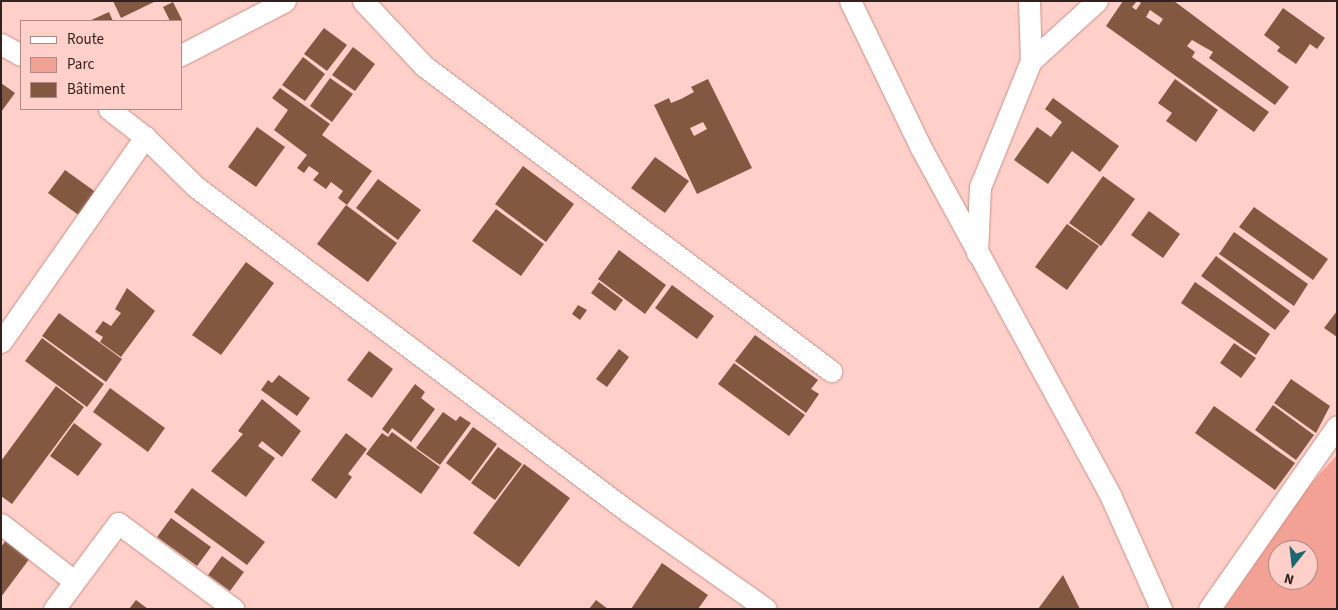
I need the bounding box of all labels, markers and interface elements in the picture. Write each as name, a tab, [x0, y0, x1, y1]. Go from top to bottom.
legend	[20, 20, 182, 110]
text: Route	[67, 29, 104, 50]
text: Parc	[67, 54, 94, 75]
text: Bâtiment	[67, 79, 125, 100]
north arrow	[1268, 540, 1318, 590]
text: N	[1282, 568, 1296, 589]

